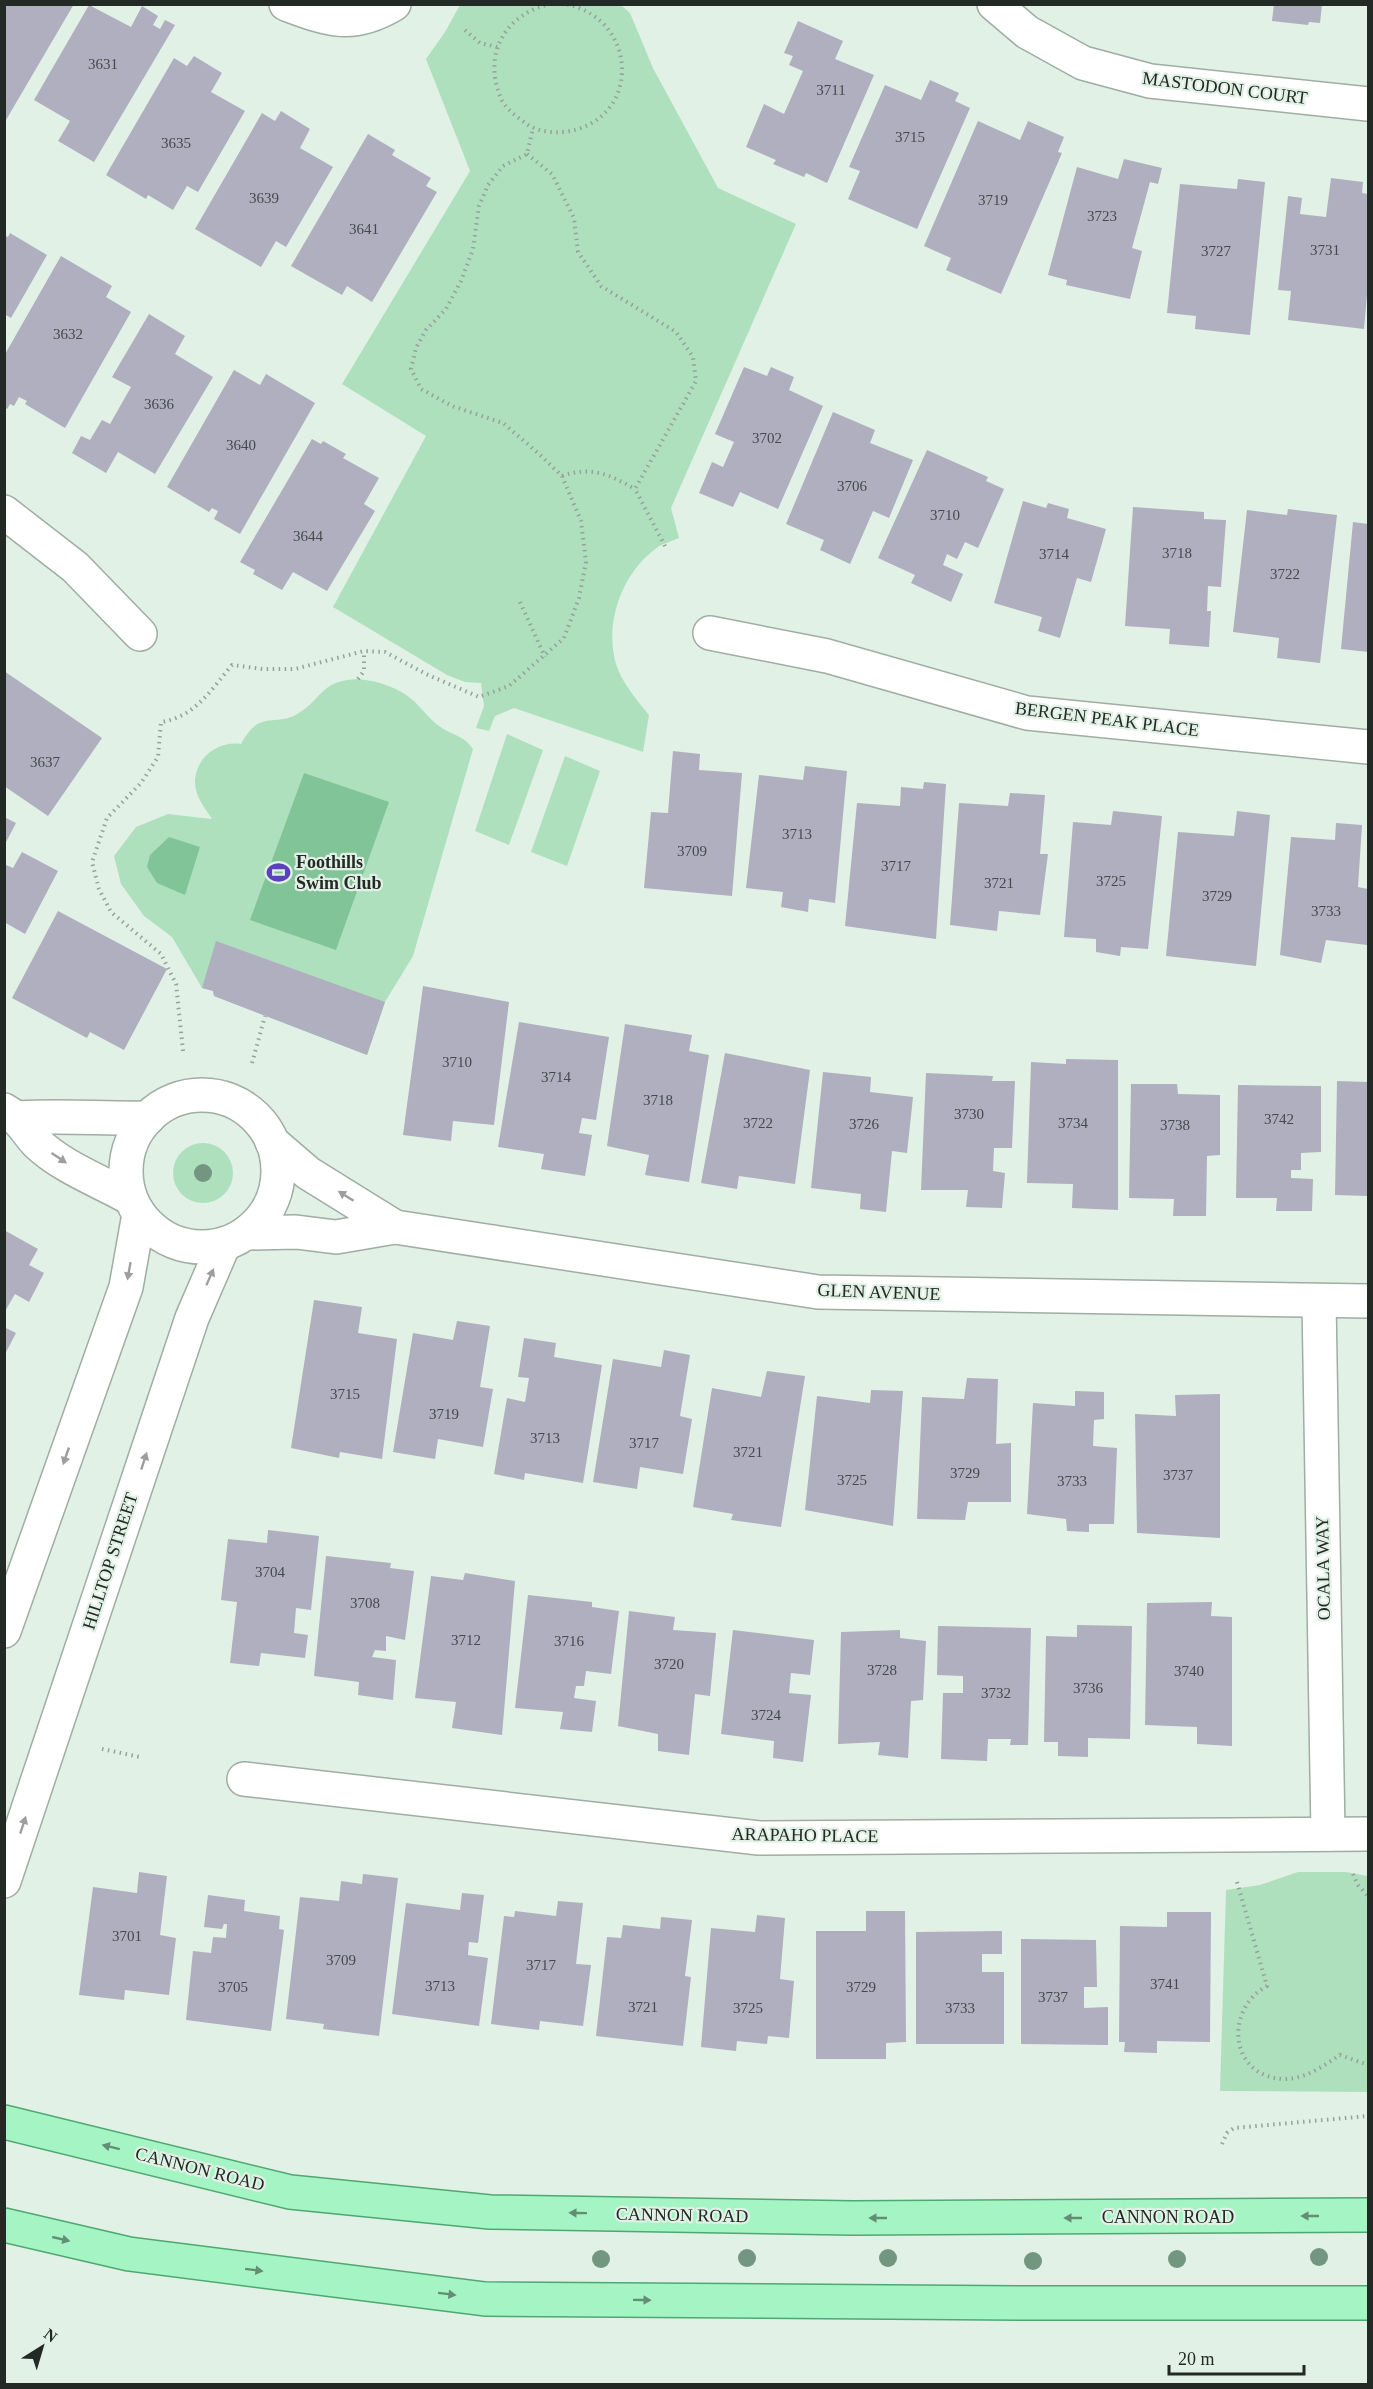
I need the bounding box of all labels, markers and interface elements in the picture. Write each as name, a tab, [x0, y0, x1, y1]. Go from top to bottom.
house number: 3631	[88, 56, 118, 72]
street label: MASTODON COURT	[1141, 68, 1309, 108]
house number: 3711	[816, 82, 846, 98]
house number: 3715	[895, 129, 925, 145]
house number: 3635	[161, 135, 191, 151]
house number: 3639	[249, 190, 279, 206]
house number: 3719	[978, 192, 1008, 208]
house number: 3723	[1087, 208, 1117, 224]
house number: 3641	[349, 221, 379, 237]
house number: 3731	[1310, 242, 1340, 258]
house number: 3727	[1201, 243, 1232, 259]
house number: 3632	[53, 326, 83, 342]
house number: 3636	[144, 396, 175, 412]
house number: 3702	[752, 430, 782, 446]
house number: 3640	[226, 437, 256, 453]
house number: 3706	[837, 478, 868, 494]
house number: 3710	[930, 507, 960, 523]
house number: 3644	[293, 528, 324, 544]
house number: 3718	[1162, 545, 1192, 561]
house number: 3714	[1039, 546, 1070, 562]
house number: 3722	[1270, 566, 1300, 582]
street label: BERGEN PEAK PLACE	[1014, 698, 1200, 740]
house number: 3637	[30, 754, 61, 770]
house number: 3713	[782, 826, 812, 842]
house number: 3709	[677, 843, 707, 859]
place label: Foothills Swim Club	[296, 852, 382, 893]
house number: 3717	[881, 858, 912, 874]
sports icon: Foothills Swim Club	[265, 859, 291, 885]
house number: 3725	[1096, 873, 1126, 889]
house number: 3721	[984, 875, 1014, 891]
house number: 3729	[1202, 888, 1232, 904]
house number: 3733	[1311, 903, 1341, 919]
house number: 3710	[442, 1054, 472, 1070]
house number: 3714	[541, 1069, 572, 1085]
house number: 3718	[643, 1092, 673, 1108]
house number: 3730	[954, 1106, 984, 1122]
house number: 3742	[1264, 1111, 1294, 1127]
house number: 3722	[743, 1115, 773, 1131]
house number: 3734	[1058, 1115, 1089, 1131]
house number: 3726	[849, 1116, 880, 1132]
house number: 3738	[1160, 1117, 1190, 1133]
one-way arrow	[51, 1152, 67, 1164]
one-way arrow	[337, 1190, 354, 1201]
one-way arrow	[124, 1262, 133, 1281]
one-way arrow	[205, 1269, 214, 1286]
street label: GLEN AVENUE	[817, 1280, 941, 1304]
house number: 3715	[330, 1386, 360, 1402]
house number: 3719	[429, 1406, 459, 1422]
house number: 3713	[530, 1430, 560, 1446]
house number: 3717	[629, 1435, 660, 1451]
house number: 3721	[733, 1444, 763, 1460]
one-way arrow	[61, 1447, 71, 1465]
one-way arrow	[139, 1452, 149, 1470]
house number: 3729	[950, 1465, 980, 1481]
house number: 3737	[1163, 1467, 1194, 1483]
house number: 3725	[837, 1472, 867, 1488]
house number: 3733	[1057, 1473, 1087, 1489]
street label: HILLTOP STREET	[78, 1490, 142, 1632]
street label: OCALA WAY	[1312, 1516, 1334, 1620]
house number: 3704	[255, 1564, 286, 1580]
house number: 3708	[350, 1595, 380, 1611]
house number: 3712	[451, 1632, 481, 1648]
house number: 3716	[554, 1633, 585, 1649]
house number: 3720	[654, 1656, 684, 1672]
house number: 3728	[867, 1662, 897, 1678]
house number: 3740	[1174, 1663, 1204, 1679]
house number: 3736	[1073, 1680, 1104, 1696]
house number: 3732	[981, 1685, 1011, 1701]
house number: 3724	[751, 1707, 782, 1723]
one-way arrow	[18, 1816, 28, 1834]
street label: ARAPAHO PLACE	[731, 1824, 879, 1846]
house number: 3701	[112, 1928, 142, 1944]
house number: 3709	[326, 1952, 356, 1968]
house number: 3717	[526, 1957, 557, 1973]
house number: 3741	[1150, 1976, 1180, 1992]
house number: 3713	[425, 1978, 455, 1994]
house number: 3705	[218, 1979, 248, 1995]
house number: 3729	[846, 1979, 876, 1995]
house number: 3737	[1038, 1989, 1069, 2005]
house number: 3721	[628, 1999, 658, 2015]
house number: 3725	[733, 2000, 763, 2016]
house number: 3733	[945, 2000, 975, 2016]
one-way arrow	[102, 2142, 121, 2152]
street label: CANNON ROAD	[133, 2143, 267, 2195]
street label: CANNON ROAD	[616, 2204, 748, 2226]
street label: CANNON ROAD	[1102, 2207, 1234, 2227]
one-way arrow	[569, 2208, 588, 2218]
one-way arrow	[1301, 2211, 1320, 2221]
one-way arrow	[869, 2213, 888, 2223]
one-way arrow	[1064, 2213, 1083, 2222]
one-way arrow	[52, 2234, 71, 2244]
one-way arrow	[244, 2265, 263, 2274]
one-way arrow	[438, 2289, 457, 2299]
one-way arrow	[632, 2295, 651, 2305]
north arrow	[12, 2317, 72, 2377]
text: N	[41, 2325, 61, 2346]
scale bar	[1169, 2338, 1304, 2376]
text: 20 m	[1178, 2349, 1215, 2369]

